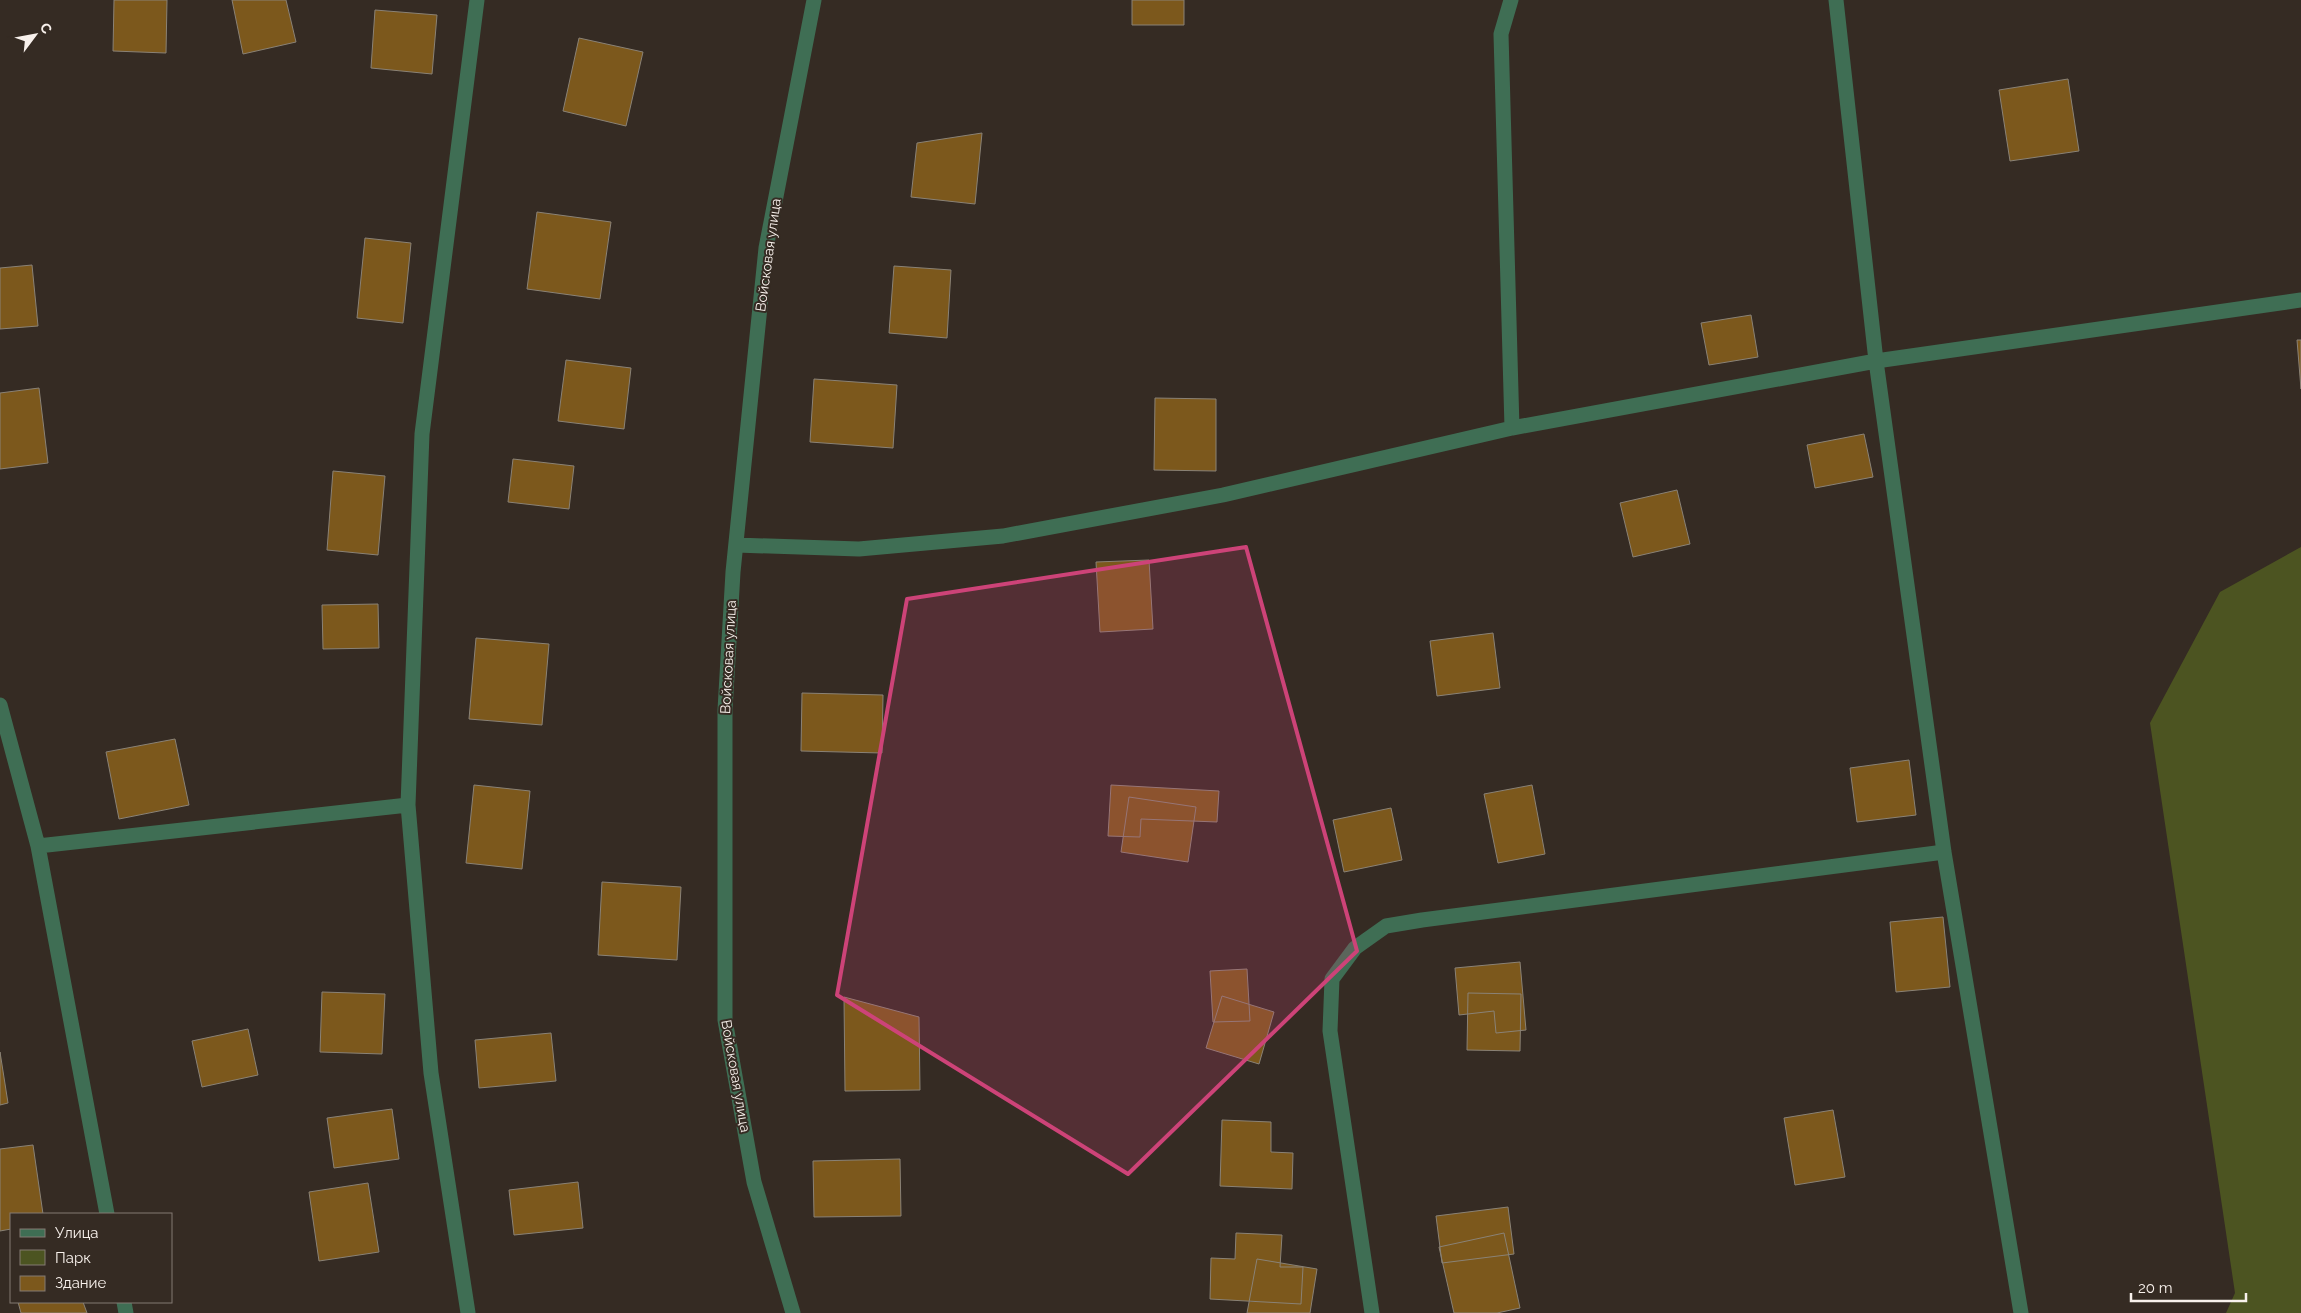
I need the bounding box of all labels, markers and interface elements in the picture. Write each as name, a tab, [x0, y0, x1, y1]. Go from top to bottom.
north arrow	[10, 10, 60, 60]
text: С	[37, 20, 56, 37]
street label: Войсковая улица	[752, 197, 784, 313]
street label: Войсковая улица	[717, 600, 739, 714]
street label: Войсковая улица	[718, 1018, 754, 1134]
legend	[10, 1213, 172, 1303]
text: Улица	[55, 1224, 99, 1242]
text: Парк	[55, 1249, 91, 1267]
scale bar	[2131, 1270, 2246, 1302]
text: Здание	[55, 1274, 107, 1292]
text: 20 m	[2138, 1279, 2173, 1297]

